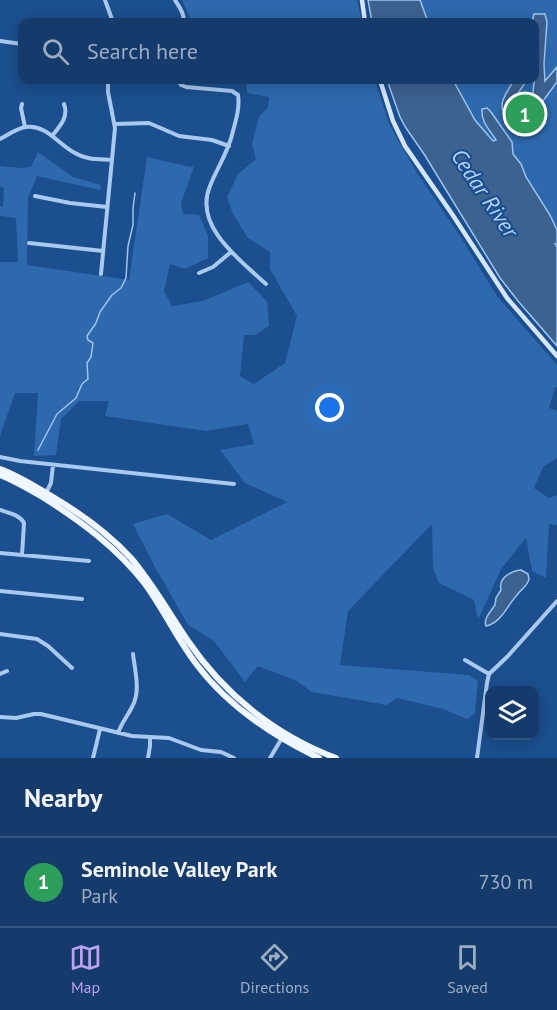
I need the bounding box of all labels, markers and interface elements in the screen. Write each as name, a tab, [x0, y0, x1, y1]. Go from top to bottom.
search box	[18, 18, 539, 84]
icon: search	[39, 35, 72, 68]
text: Search here	[87, 37, 198, 65]
pin: 1	[506, 92, 544, 136]
water label: Cedar River	[445, 143, 526, 244]
your location	[315, 393, 344, 422]
map controls	[485, 686, 539, 740]
button: layers	[485, 686, 539, 740]
text: Nearby	[24, 781, 102, 814]
text: Seminole Valley Park	[81, 855, 277, 883]
text: 1	[38, 869, 49, 895]
text: 730 m	[479, 869, 533, 895]
text: Park	[81, 883, 118, 909]
tab: Map	[69, 941, 102, 997]
tab: Directions	[240, 941, 309, 997]
tab: Saved	[447, 941, 488, 997]

